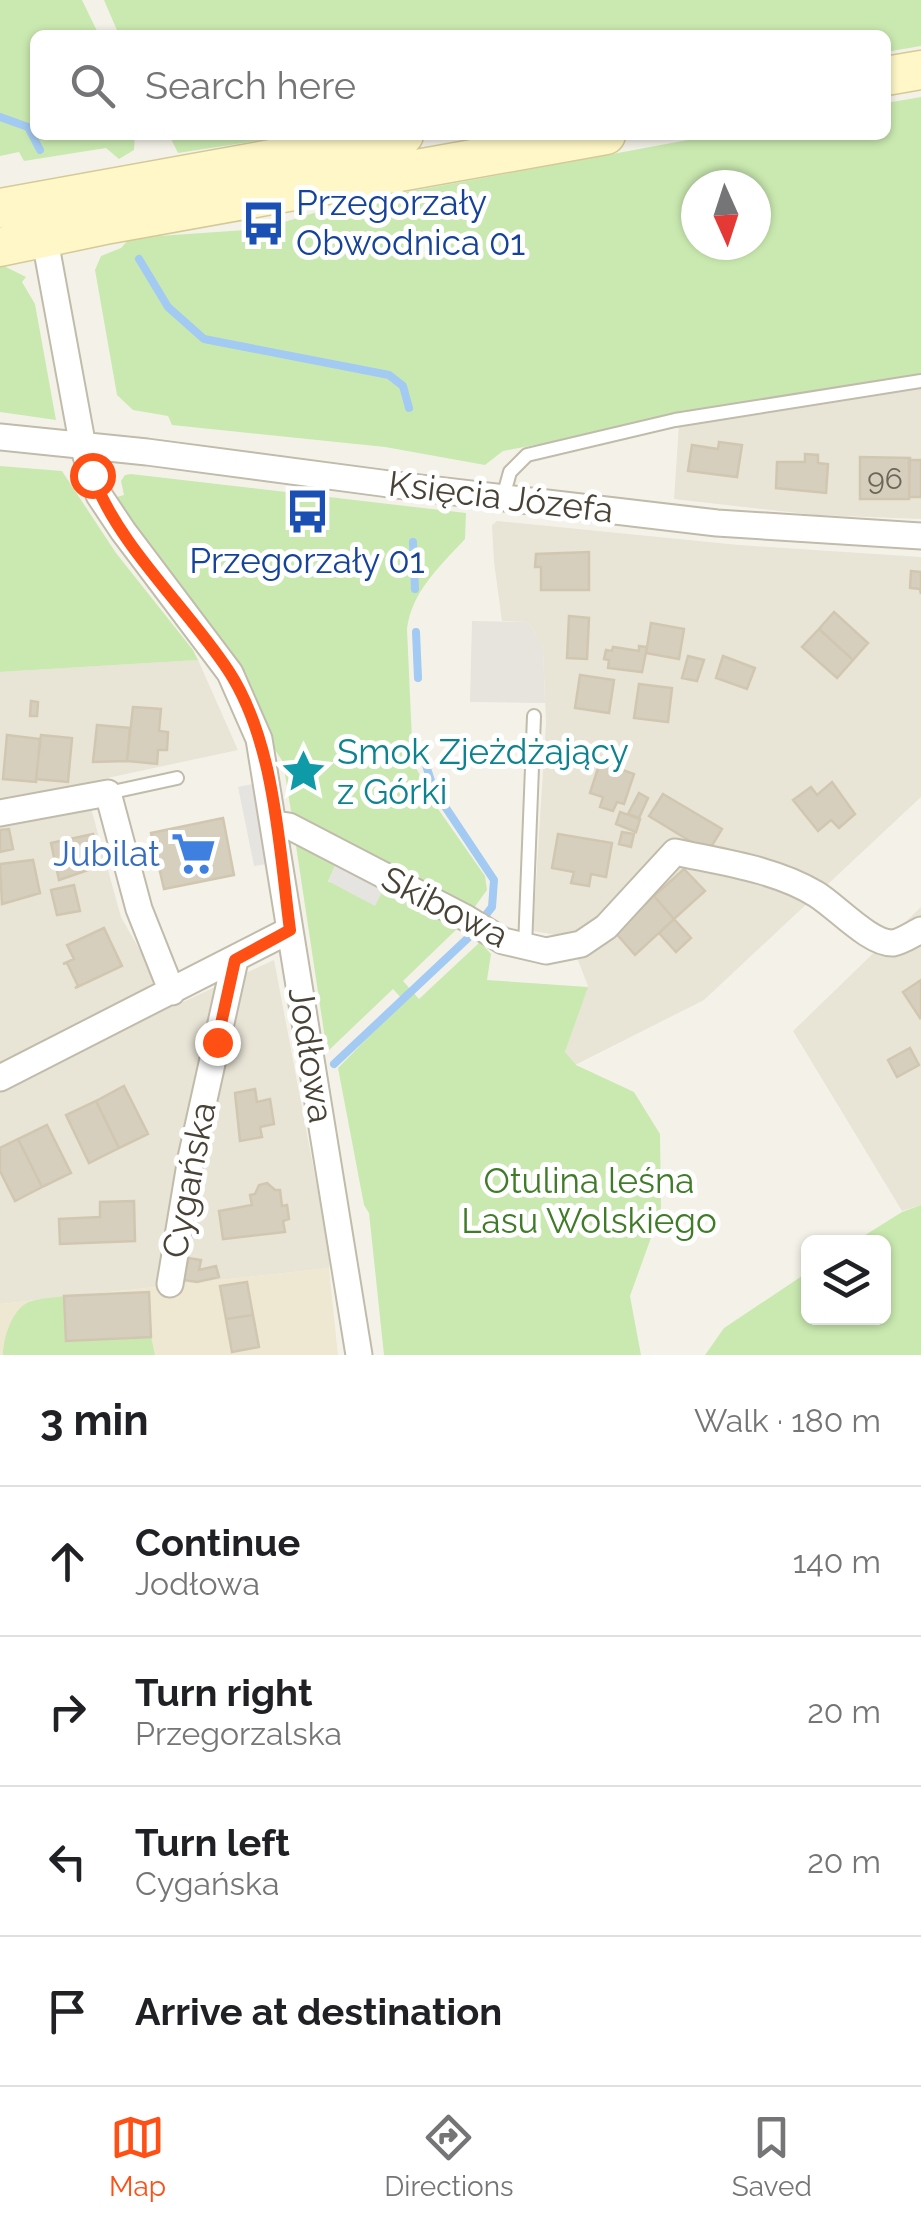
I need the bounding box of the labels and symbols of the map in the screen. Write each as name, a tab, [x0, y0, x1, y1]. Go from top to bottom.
north arrow	[681, 170, 771, 260]
place label: Przegorzały Obwodnica 01	[296, 182, 525, 263]
bus stop icon: Przegorzały Obwodnica 01	[239, 199, 287, 247]
route start	[70, 453, 116, 499]
house number: 96	[867, 461, 903, 496]
street label: Księcia Józefa	[386, 462, 616, 531]
bus stop icon: Przegorzały 01	[283, 487, 331, 535]
place label: Przegorzały 01	[189, 540, 425, 581]
place label: Smok Zjeżdżający z Górki	[337, 731, 629, 812]
place icon: Smok Zjeżdżający z Górki	[280, 748, 328, 796]
supermarket icon: Jubilat	[169, 830, 217, 878]
place label: Jubilat	[53, 833, 160, 874]
street label: Skibowa	[375, 857, 515, 956]
street label: Jodłowa	[281, 984, 342, 1126]
route end	[195, 1020, 241, 1066]
street label: Cygańska	[153, 1098, 224, 1261]
park label: Otulina leśna Lasu Wolskiego	[461, 1160, 717, 1241]

